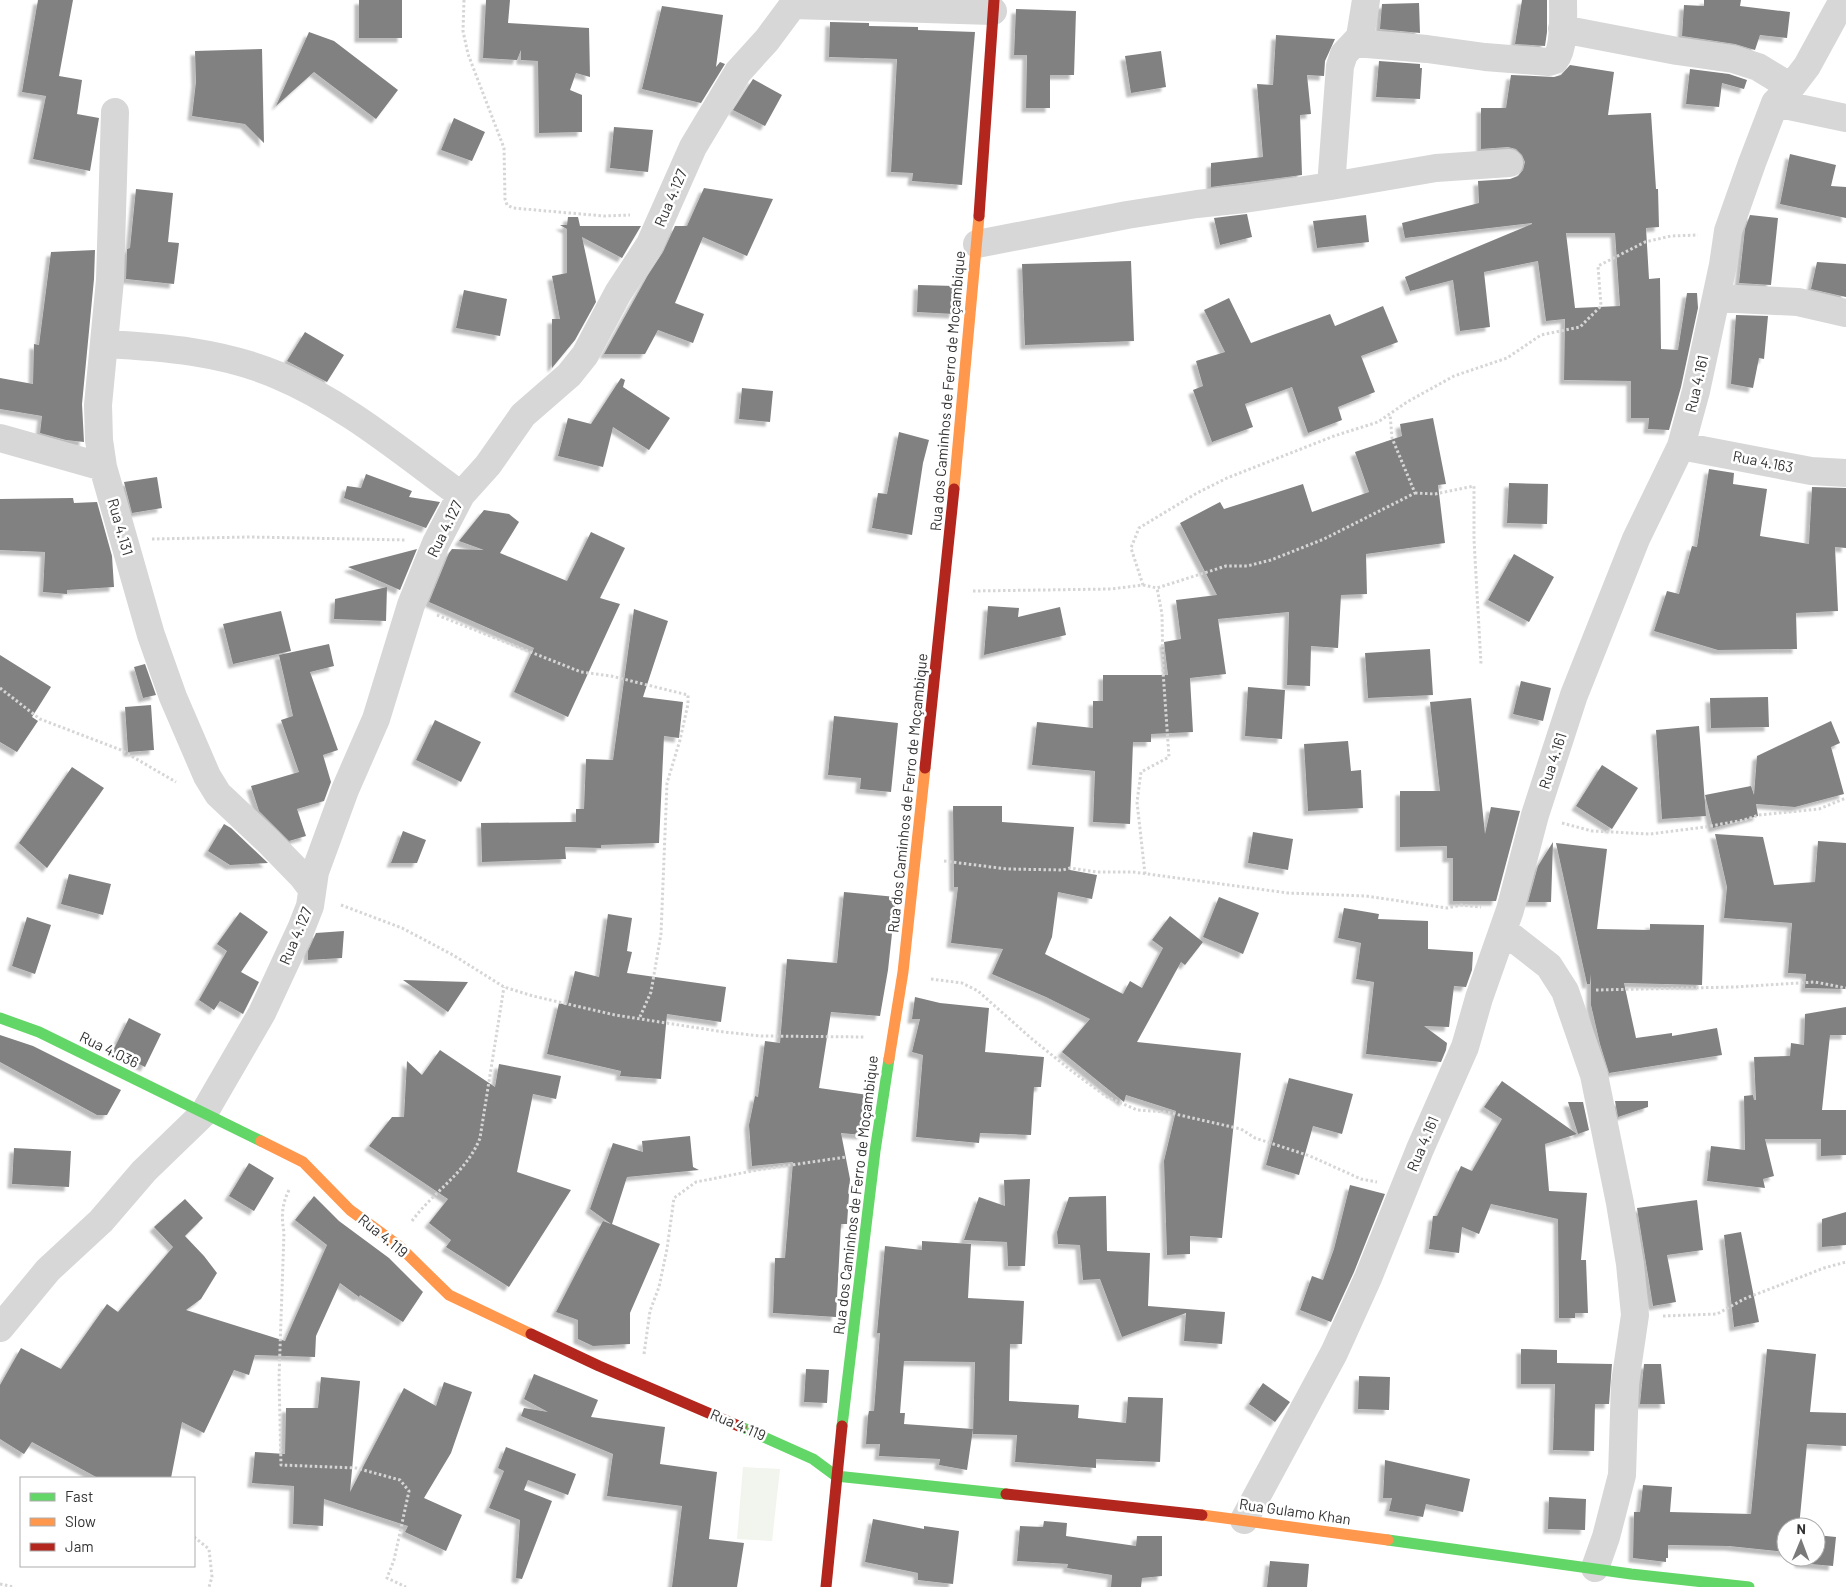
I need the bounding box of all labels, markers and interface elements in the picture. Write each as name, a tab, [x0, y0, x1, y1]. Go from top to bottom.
street label: Rua 4.127	[650, 166, 690, 229]
street label: Rua dos Caminhos de Ferro de Moçambique	[926, 250, 968, 532]
street label: Rua 4.161	[1681, 353, 1711, 414]
street label: Rua 4.163	[1732, 446, 1795, 476]
street label: Rua 4.131	[104, 496, 138, 557]
street label: Rua 4.127	[423, 497, 465, 560]
street label: Rua dos Caminhos de Ferro de Moçambique	[883, 652, 931, 934]
street label: Rua 4.161	[1534, 730, 1570, 791]
street label: Rua 4.127	[275, 904, 315, 967]
street label: Rua 4.036	[77, 1027, 142, 1071]
street label: Rua dos Caminhos de Ferro de Moçambique	[829, 1054, 881, 1336]
street label: Rua 4.161	[1402, 1113, 1442, 1174]
street label: Rua 4.119	[355, 1210, 412, 1261]
street label: Rua 4.119	[708, 1404, 769, 1444]
legend	[20, 1477, 195, 1567]
text: Fast	[65, 1487, 93, 1505]
street label: Rua Gulamo Khan	[1238, 1494, 1352, 1528]
text: Slow	[65, 1512, 96, 1530]
north arrow	[1776, 1517, 1826, 1567]
text: N	[1796, 1520, 1806, 1537]
text: Jam	[65, 1537, 94, 1555]

